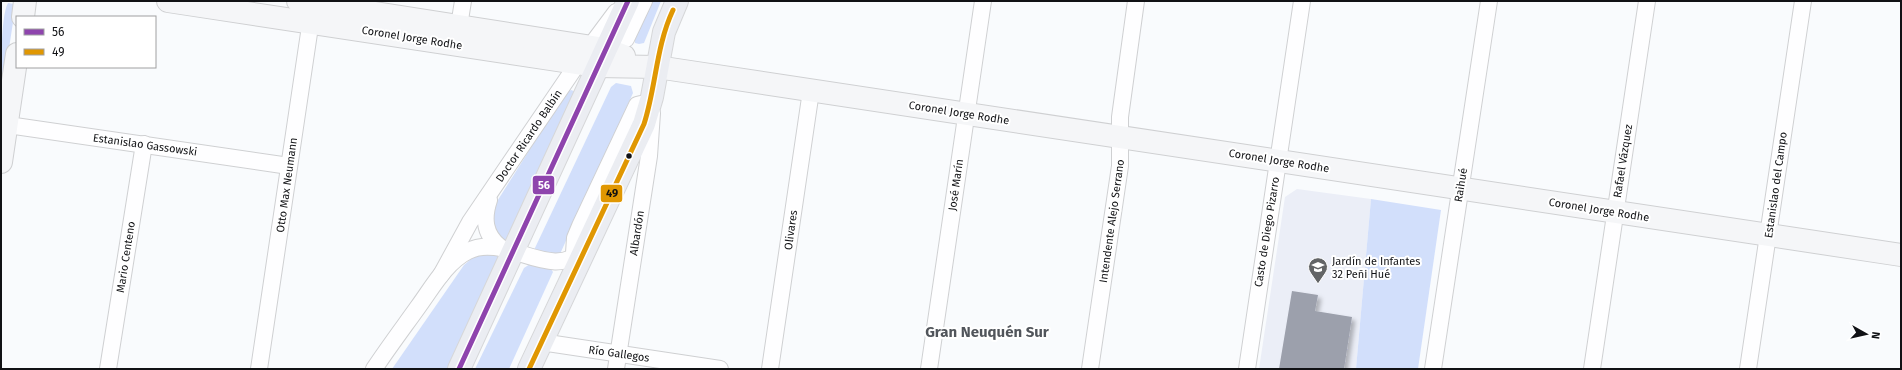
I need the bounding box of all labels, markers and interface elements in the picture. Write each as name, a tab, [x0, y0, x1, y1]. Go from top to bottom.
legend	[16, 16, 156, 68]
street label: Coronel Jorge Rodhe	[361, 24, 463, 52]
text: 56	[52, 25, 64, 39]
text: 49	[52, 45, 64, 59]
street label: Doctor Ricardo Balbín	[493, 87, 565, 185]
street label: Coronel Jorge Rodhe	[908, 99, 1010, 127]
street label: Rafael Vázquez	[1611, 123, 1635, 199]
street label: Estanislao Gassowski	[92, 131, 198, 159]
street label: Estanislao del Campo	[1762, 131, 1790, 239]
street label: Otto Max Neumann	[274, 137, 300, 233]
street label: Coronel Jorge Rodhe	[1228, 147, 1330, 175]
unlabelled marker	[624, 151, 634, 161]
street label: José Marín	[946, 158, 966, 212]
street label: Intendente Alejo Serrano	[1097, 158, 1127, 284]
street label: Raihué	[1452, 167, 1470, 203]
line badge: 56	[532, 175, 555, 195]
street label: Casto de Diego Pizarro	[1252, 176, 1282, 288]
text: 56	[538, 179, 550, 192]
line badge: 49	[600, 184, 623, 203]
text: 49	[606, 187, 618, 200]
street label: Coronel Jorge Rodhe	[1548, 196, 1650, 224]
street label: Olivares	[782, 209, 800, 251]
street label: Albardón	[627, 210, 647, 256]
street label: Mario Centeno	[114, 220, 138, 294]
place label: Jardín de Infantes 32 Peñi Hué	[1332, 255, 1420, 281]
school or university icon: Jardín de Infantes 32 Peñi Hué	[1307, 256, 1329, 284]
north arrow	[1846, 314, 1886, 354]
district label: Gran Neuquén Sur	[925, 323, 1050, 341]
text: N	[1868, 331, 1882, 340]
street label: Río Gallegos	[588, 343, 650, 365]

